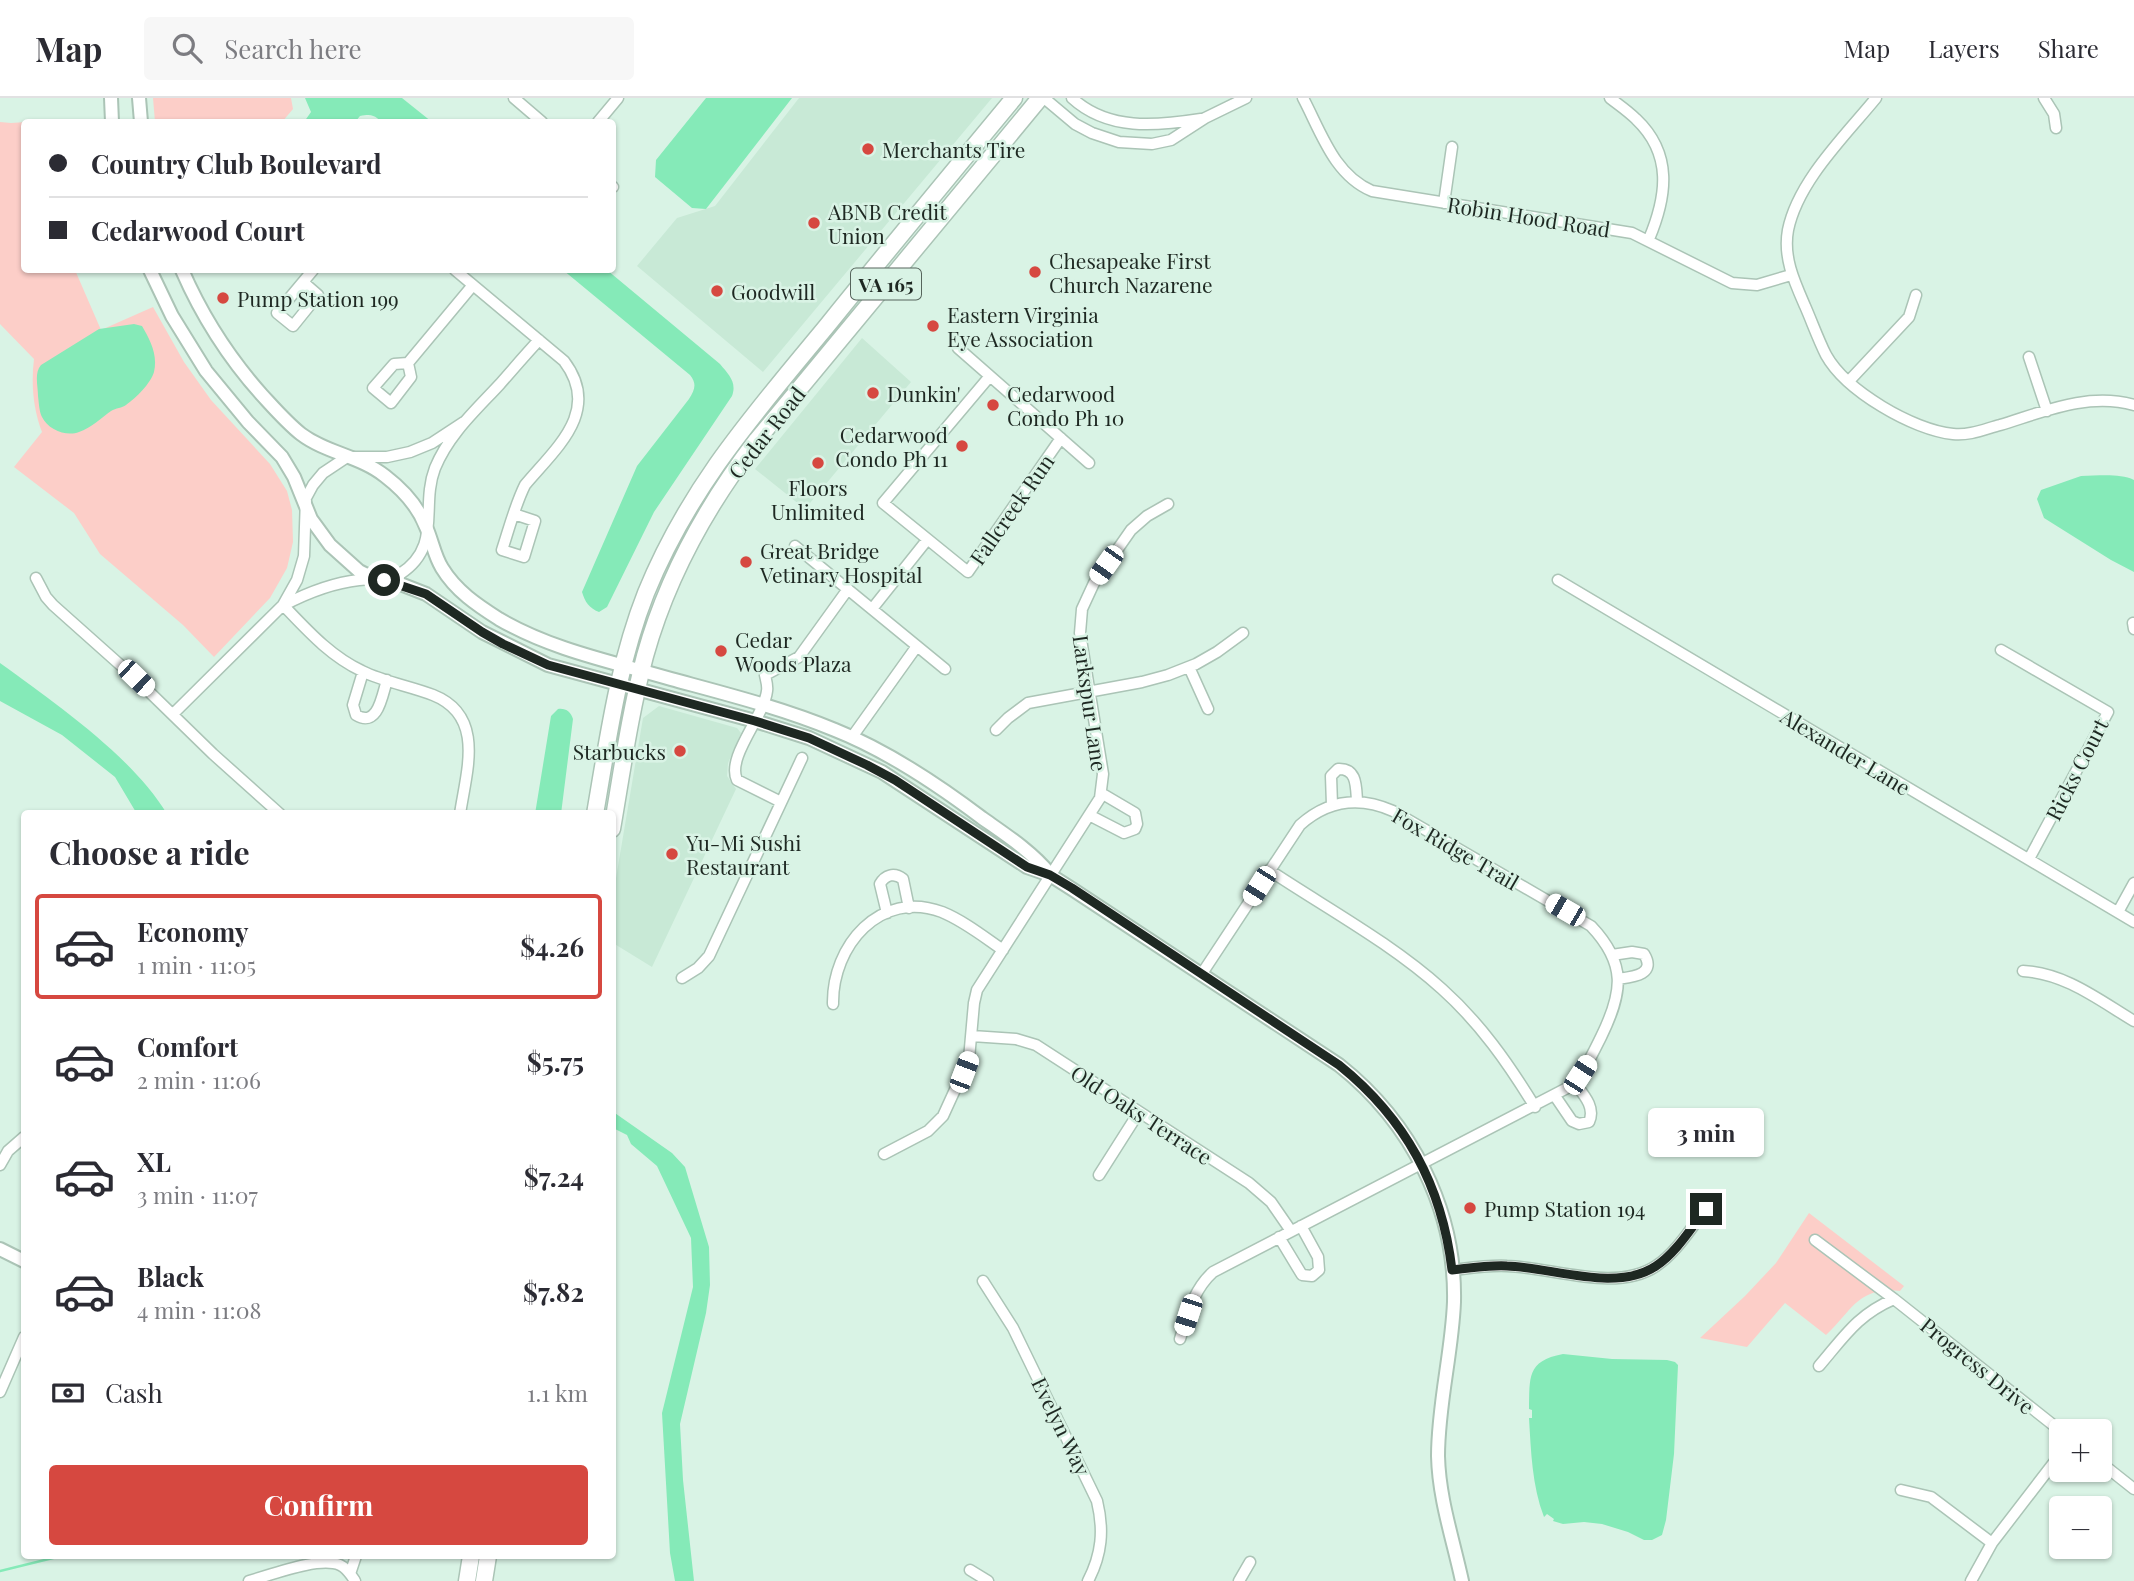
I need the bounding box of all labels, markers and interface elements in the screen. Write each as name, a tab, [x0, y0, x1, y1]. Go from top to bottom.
search box	[144, 17, 634, 80]
text: Map	[35, 26, 102, 70]
icon: search	[168, 29, 206, 67]
text: Search here	[224, 31, 362, 66]
text: Map	[1844, 32, 1890, 64]
text: Layers	[1928, 32, 2000, 64]
text: Share	[2038, 32, 2099, 64]
place label: Merchants Tire	[882, 135, 1025, 163]
marker: Merchants Tire	[860, 141, 876, 157]
text: Country Club Boulevard	[91, 146, 382, 181]
street label: Robin Hood Road	[1446, 189, 1612, 243]
place label: ABNB Credit Union	[827, 197, 947, 249]
text: Cedarwood Court	[91, 213, 305, 248]
marker: ABNB Credit Union	[806, 215, 822, 231]
place label: Chesapeake First Church Nazarene	[1049, 246, 1213, 298]
marker: Chesapeake First Church Nazarene	[1027, 264, 1043, 280]
road number: VA 165	[851, 268, 921, 300]
place label: Goodwill	[731, 277, 815, 305]
marker: Goodwill	[709, 283, 725, 299]
place label: Pump Station 199	[237, 284, 399, 312]
marker: Pump Station 199	[215, 290, 231, 306]
place label: Eastern Virginia Eye Association	[947, 300, 1099, 352]
marker: Eastern Virginia Eye Association	[925, 318, 941, 334]
place label: Dunkin'	[887, 379, 961, 407]
place label: Cedarwood Condo Ph 10	[1007, 379, 1124, 431]
street label: Cedar Road	[721, 380, 811, 484]
marker: Dunkin'	[865, 385, 881, 401]
marker: Cedarwood Condo Ph 10	[985, 397, 1001, 413]
place label: Cedarwood Condo Ph 11	[835, 420, 948, 472]
marker: Cedarwood Condo Ph 11	[954, 438, 970, 454]
street label: Fallcreek Run	[962, 448, 1060, 570]
marker: Floors Unlimited	[810, 455, 826, 471]
place label: Floors Unlimited	[771, 473, 865, 525]
place label: Great Bridge Vetinary Hospital	[759, 536, 922, 588]
car	[1086, 542, 1127, 588]
marker: Great Bridge Vetinary Hospital	[738, 554, 754, 570]
route start	[368, 564, 400, 596]
place label: Cedar Woods Plaza	[734, 625, 852, 677]
street label: Larkspur Lane	[1068, 633, 1114, 773]
marker: Cedar Woods Plaza	[713, 643, 729, 659]
car	[114, 656, 159, 700]
street label: Alexander Lane	[1775, 701, 1916, 801]
street label: Ricks Court	[2038, 713, 2114, 825]
place label: Starbucks	[573, 737, 666, 765]
marker: Starbucks	[672, 743, 688, 759]
street label: Fox Ridge Trail	[1388, 800, 1524, 896]
place label: Yu-Mi Sushi Restaurant	[685, 828, 801, 880]
text: Choose a ride	[49, 830, 250, 873]
marker: Yu-Mi Sushi Restaurant	[664, 846, 680, 862]
car	[1239, 863, 1280, 909]
car	[1542, 890, 1589, 930]
text: Economy	[137, 914, 248, 949]
icon: car	[53, 915, 116, 978]
text: $4.26	[520, 929, 584, 964]
text: 1 min · 11:05	[137, 949, 256, 980]
text: Comfort	[137, 1029, 238, 1064]
icon: car	[53, 1030, 116, 1093]
text: $5.75	[527, 1044, 584, 1079]
car	[947, 1049, 982, 1095]
car	[1560, 1052, 1601, 1098]
street label: Old Oaks Terrace	[1066, 1058, 1218, 1170]
text: 2 min · 11:06	[137, 1064, 261, 1095]
callout: 3 min	[1648, 1108, 1764, 1156]
text: 3 min	[1677, 1117, 1735, 1148]
text: XL	[137, 1144, 171, 1179]
icon: car	[53, 1145, 116, 1208]
text: $7.24	[524, 1159, 584, 1194]
text: 3 min · 11:07	[137, 1179, 258, 1210]
route end	[1690, 1193, 1722, 1225]
place label: Pump Station 194	[1484, 1194, 1646, 1222]
marker: Pump Station 194	[1462, 1200, 1478, 1216]
text: Black	[137, 1259, 204, 1294]
icon: car	[53, 1260, 116, 1323]
text: $7.82	[523, 1274, 584, 1309]
car	[1172, 1292, 1205, 1338]
text: 4 min · 11:08	[137, 1294, 261, 1325]
street label: Progress Drive	[1915, 1310, 2041, 1420]
street label: Evelyn Way	[1026, 1372, 1098, 1480]
icon: cash	[49, 1374, 87, 1412]
text: Cash	[105, 1375, 163, 1410]
text: 1.1 km	[527, 1377, 588, 1408]
map controls	[2049, 1419, 2112, 1559]
button: +	[2049, 1419, 2112, 1482]
button: Confirm	[49, 1465, 588, 1545]
button: −	[2049, 1496, 2112, 1559]

